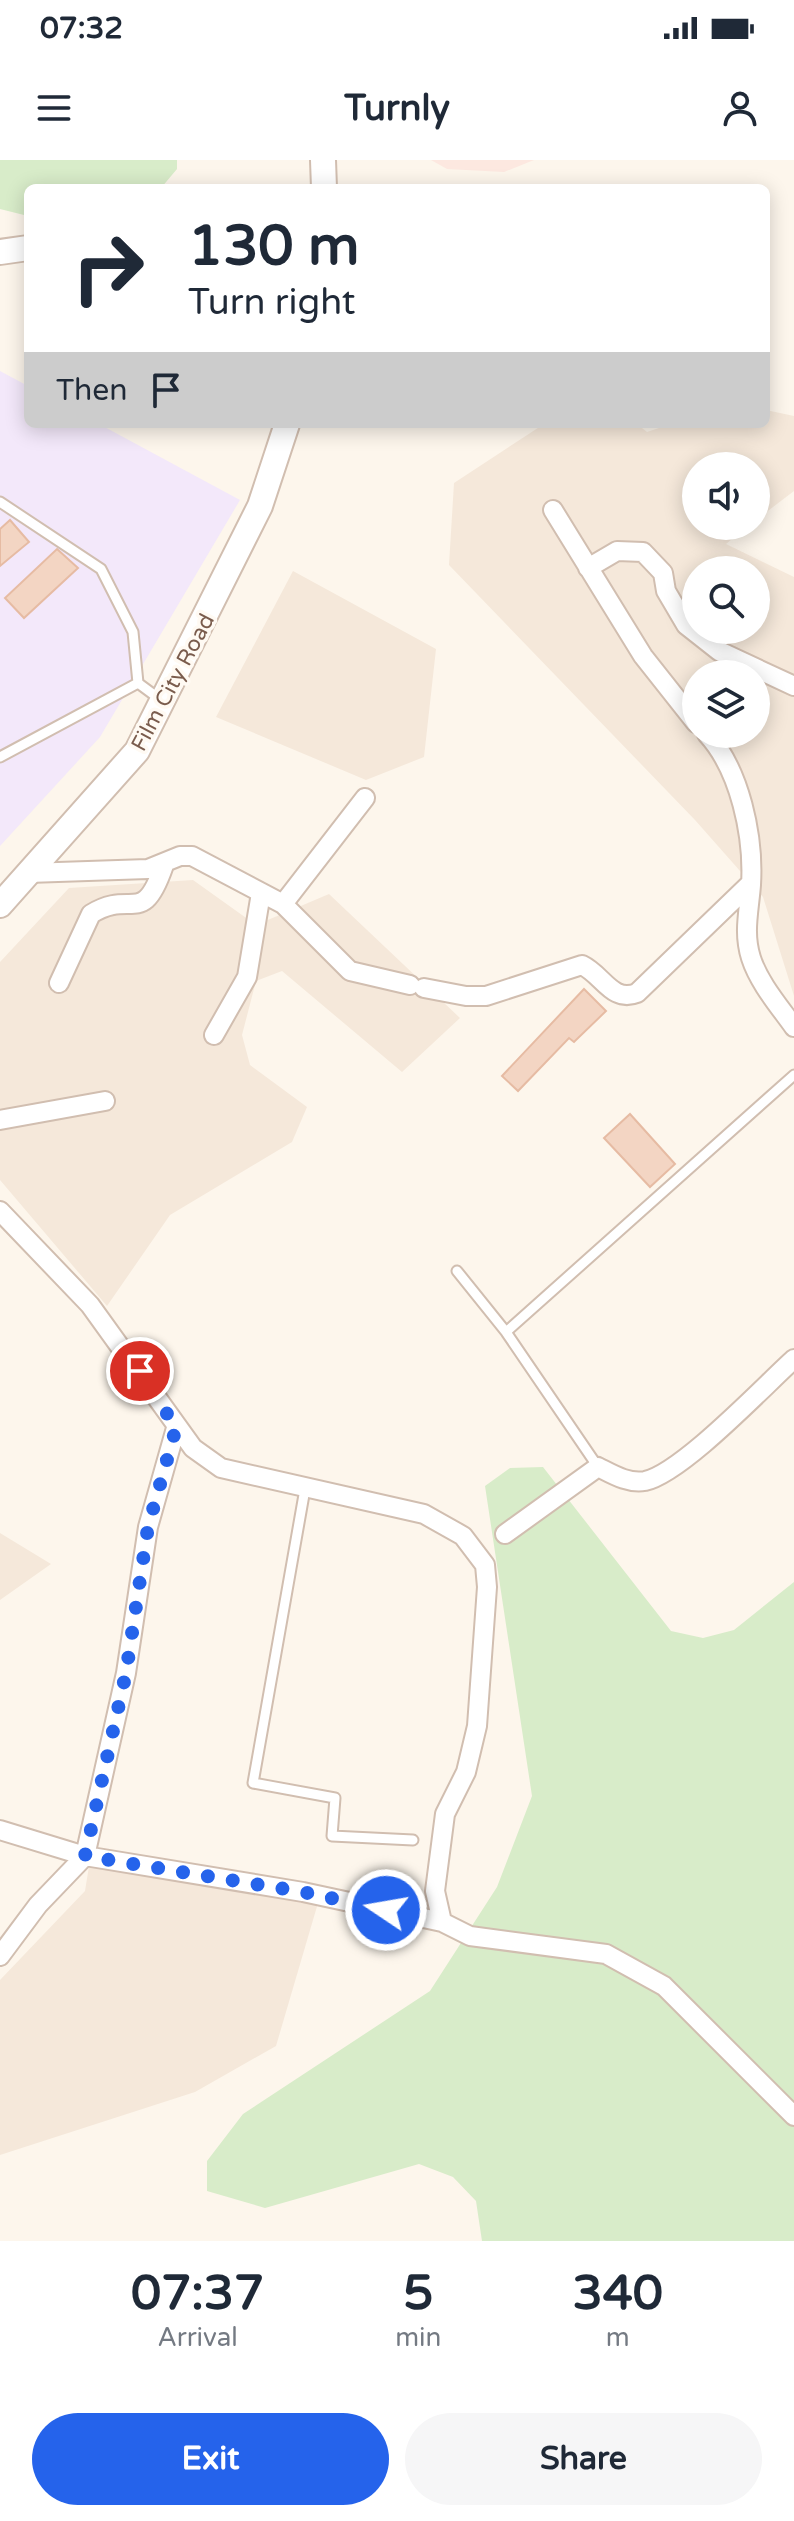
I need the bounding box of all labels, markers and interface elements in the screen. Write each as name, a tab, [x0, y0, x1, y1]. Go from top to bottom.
text: 07:32	[40, 10, 123, 47]
icon: menu	[32, 86, 76, 130]
icon: person	[718, 86, 762, 130]
text: Turnly	[344, 87, 450, 130]
text: 130 m	[188, 213, 359, 280]
icon: right	[56, 216, 160, 320]
text: Turn right	[188, 281, 355, 324]
icon: arrive	[144, 368, 188, 412]
text: Then	[56, 372, 128, 409]
map controls	[682, 452, 770, 748]
button: sound	[682, 452, 770, 540]
button: search	[682, 556, 770, 644]
street label: Film City Road	[126, 609, 220, 756]
button: layers	[682, 660, 770, 748]
pin	[106, 1337, 174, 1405]
icon: arrive	[118, 1349, 162, 1393]
position arrow	[344, 1868, 428, 1952]
text: 07:37	[131, 2265, 264, 2323]
text: 5	[403, 2265, 433, 2323]
text: 340	[572, 2265, 663, 2323]
text: Arrival	[157, 2322, 238, 2353]
text: min	[395, 2322, 441, 2353]
text: m	[606, 2322, 630, 2353]
button: Exit	[32, 2413, 389, 2505]
button: Share	[405, 2413, 762, 2505]

